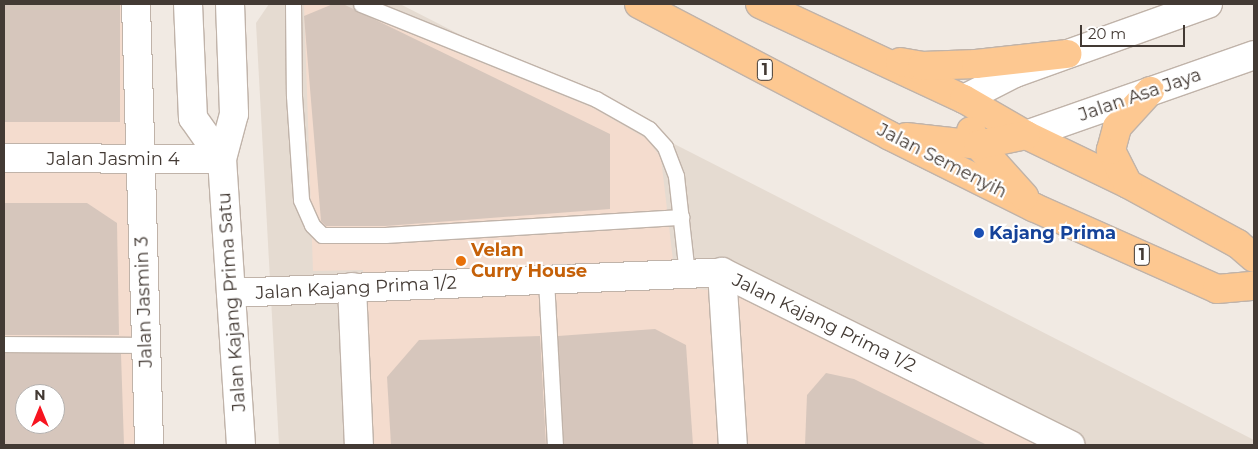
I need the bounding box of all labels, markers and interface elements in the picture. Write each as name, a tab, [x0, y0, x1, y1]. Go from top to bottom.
scale bar	[1083, 15, 1188, 47]
text: 20 m	[1088, 24, 1126, 43]
road number: 1	[756, 56, 774, 84]
street label: Jalan Asa Jaya	[1076, 64, 1204, 126]
street label: Jalan Semenyih	[874, 119, 1010, 203]
street label: Jalan Jasmin 4	[46, 148, 180, 170]
street label: Jalan Kajang Prima Satu	[214, 192, 250, 412]
place label: Kajang Prima	[989, 222, 1116, 244]
marker: Kajang Prima	[973, 227, 985, 239]
street label: Jalan Jasmin 3	[131, 236, 157, 368]
place label: Velan Curry House	[471, 240, 587, 282]
road number: 1	[1133, 242, 1151, 268]
marker: Velan Curry House	[455, 255, 467, 267]
street label: Jalan Kajang Prima 1/2	[729, 269, 919, 377]
street label: Jalan Kajang Prima 1/2	[255, 272, 457, 304]
north arrow	[15, 384, 65, 434]
text: N	[34, 386, 46, 404]

